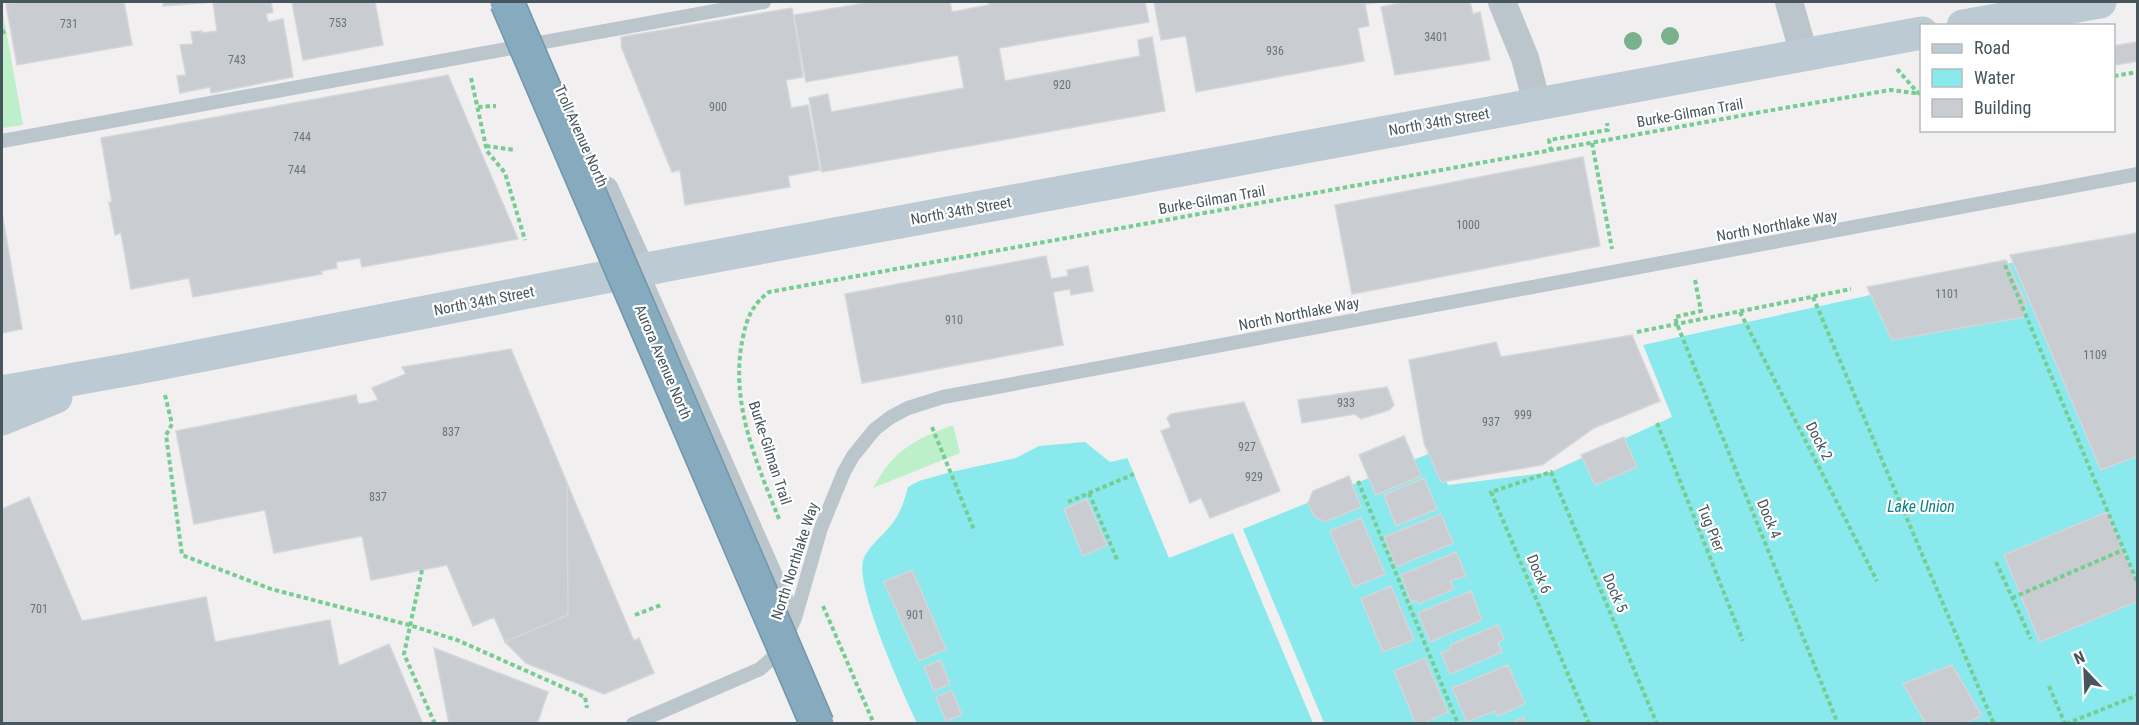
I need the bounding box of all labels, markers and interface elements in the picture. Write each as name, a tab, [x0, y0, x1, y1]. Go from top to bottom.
house number: 753	[329, 16, 347, 30]
house number: 731	[60, 17, 78, 31]
legend	[1920, 24, 2115, 132]
house number: 3401	[1424, 30, 1448, 44]
text: Road	[1974, 37, 2010, 58]
house number: 936	[1266, 44, 1284, 58]
house number: 743	[228, 53, 246, 67]
text: Water	[1974, 67, 2016, 88]
house number: 920	[1053, 78, 1071, 92]
street label: Troll Avenue North	[550, 82, 612, 190]
street label: Burke-Gilman Trail	[1635, 95, 1745, 131]
text: Building	[1974, 97, 2031, 118]
house number: 900	[709, 100, 727, 114]
street label: North 34th Street	[1387, 104, 1491, 140]
house number: 744	[293, 130, 311, 144]
house number: 744	[288, 163, 306, 177]
street label: Burke-Gilman Trail	[1157, 182, 1267, 218]
street label: North 34th Street	[909, 193, 1013, 229]
street label: North Northlake Way	[1715, 206, 1839, 246]
house number: 1000	[1456, 218, 1480, 232]
street label: North 34th Street	[432, 282, 536, 320]
house number: 1101	[1935, 287, 1959, 301]
street label: North Northlake Way	[1237, 293, 1361, 335]
street label: Aurora Avenue North	[631, 302, 695, 422]
house number: 910	[945, 313, 963, 327]
house number: 1109	[2083, 348, 2107, 362]
house number: 933	[1337, 396, 1355, 410]
street label: Burke-Gilman Trail	[745, 399, 795, 507]
house number: 999	[1514, 408, 1532, 422]
house number: 937	[1482, 415, 1500, 429]
street label: Dock 2	[1802, 419, 1836, 463]
house number: 837	[442, 425, 460, 439]
house number: 927	[1238, 440, 1256, 454]
house number: 929	[1245, 470, 1263, 484]
house number: 837	[369, 490, 387, 504]
street label: Dock 4	[1753, 497, 1785, 541]
water label: Lake Union	[1887, 497, 1955, 516]
street label: North Northlake Way	[768, 500, 822, 622]
street label: Tug Pier	[1694, 502, 1729, 554]
street label: Dock 6	[1523, 552, 1555, 596]
street label: Dock 5	[1599, 571, 1631, 615]
house number: 701	[30, 602, 48, 616]
house number: 901	[906, 608, 924, 622]
north arrow	[2055, 641, 2115, 701]
text: N	[2071, 647, 2088, 668]

